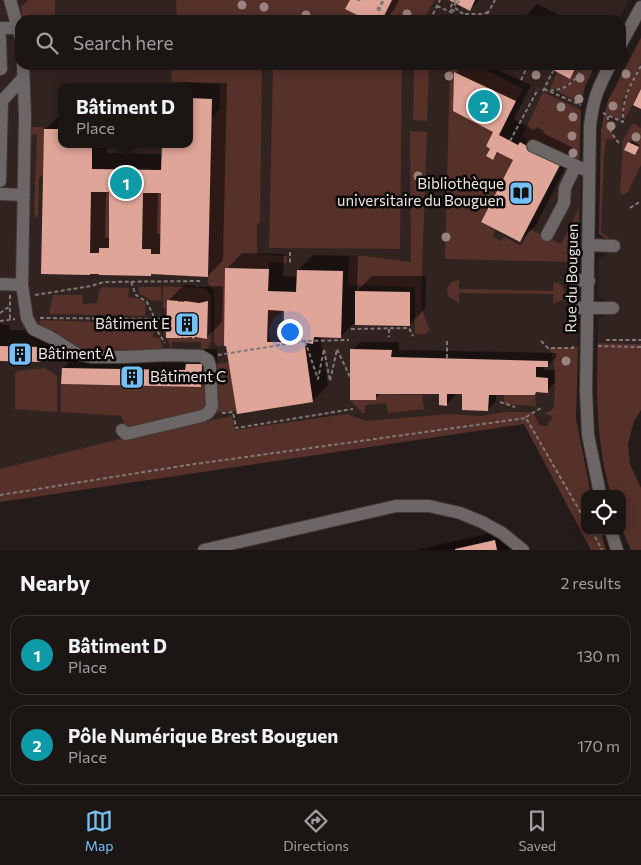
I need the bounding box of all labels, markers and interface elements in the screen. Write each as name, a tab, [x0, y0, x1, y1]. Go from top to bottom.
search box	[15, 15, 626, 70]
icon: search	[33, 29, 61, 57]
text: Search here	[73, 31, 173, 54]
popup	[58, 83, 193, 148]
pin: 2	[468, 87, 500, 125]
text: Bâtiment D	[76, 95, 175, 118]
text: Place	[76, 118, 115, 137]
pin: 1	[110, 164, 142, 202]
place label: Bibliothèque universitaire du Bouguen	[337, 174, 504, 209]
library icon: Bibliothèque universitaire du Bouguen	[508, 180, 534, 206]
street label: Rue du Bouguen	[561, 223, 581, 333]
building icon: Bâtiment E	[174, 311, 200, 337]
place label: Bâtiment E	[95, 314, 170, 332]
your location	[277, 319, 303, 345]
building icon: Bâtiment A	[7, 341, 33, 367]
place label: Bâtiment A	[38, 344, 114, 362]
building icon: Bâtiment C	[119, 364, 145, 390]
place label: Bâtiment C	[150, 367, 226, 385]
map controls	[581, 490, 626, 535]
button: locate	[581, 490, 626, 535]
text: Nearby	[20, 570, 90, 595]
text: 2 results	[560, 573, 621, 592]
text: Bâtiment D	[68, 634, 167, 657]
text: 1	[33, 646, 41, 665]
text: 130 m	[577, 646, 620, 665]
text: Place	[68, 657, 107, 676]
text: Pôle Numérique Brest Bouguen	[68, 724, 338, 747]
text: 2	[32, 736, 42, 755]
text: 170 m	[577, 736, 620, 755]
text: Place	[68, 747, 107, 766]
tab: Map	[85, 807, 114, 854]
tab: Directions	[283, 807, 349, 854]
tab: Saved	[518, 807, 556, 854]

